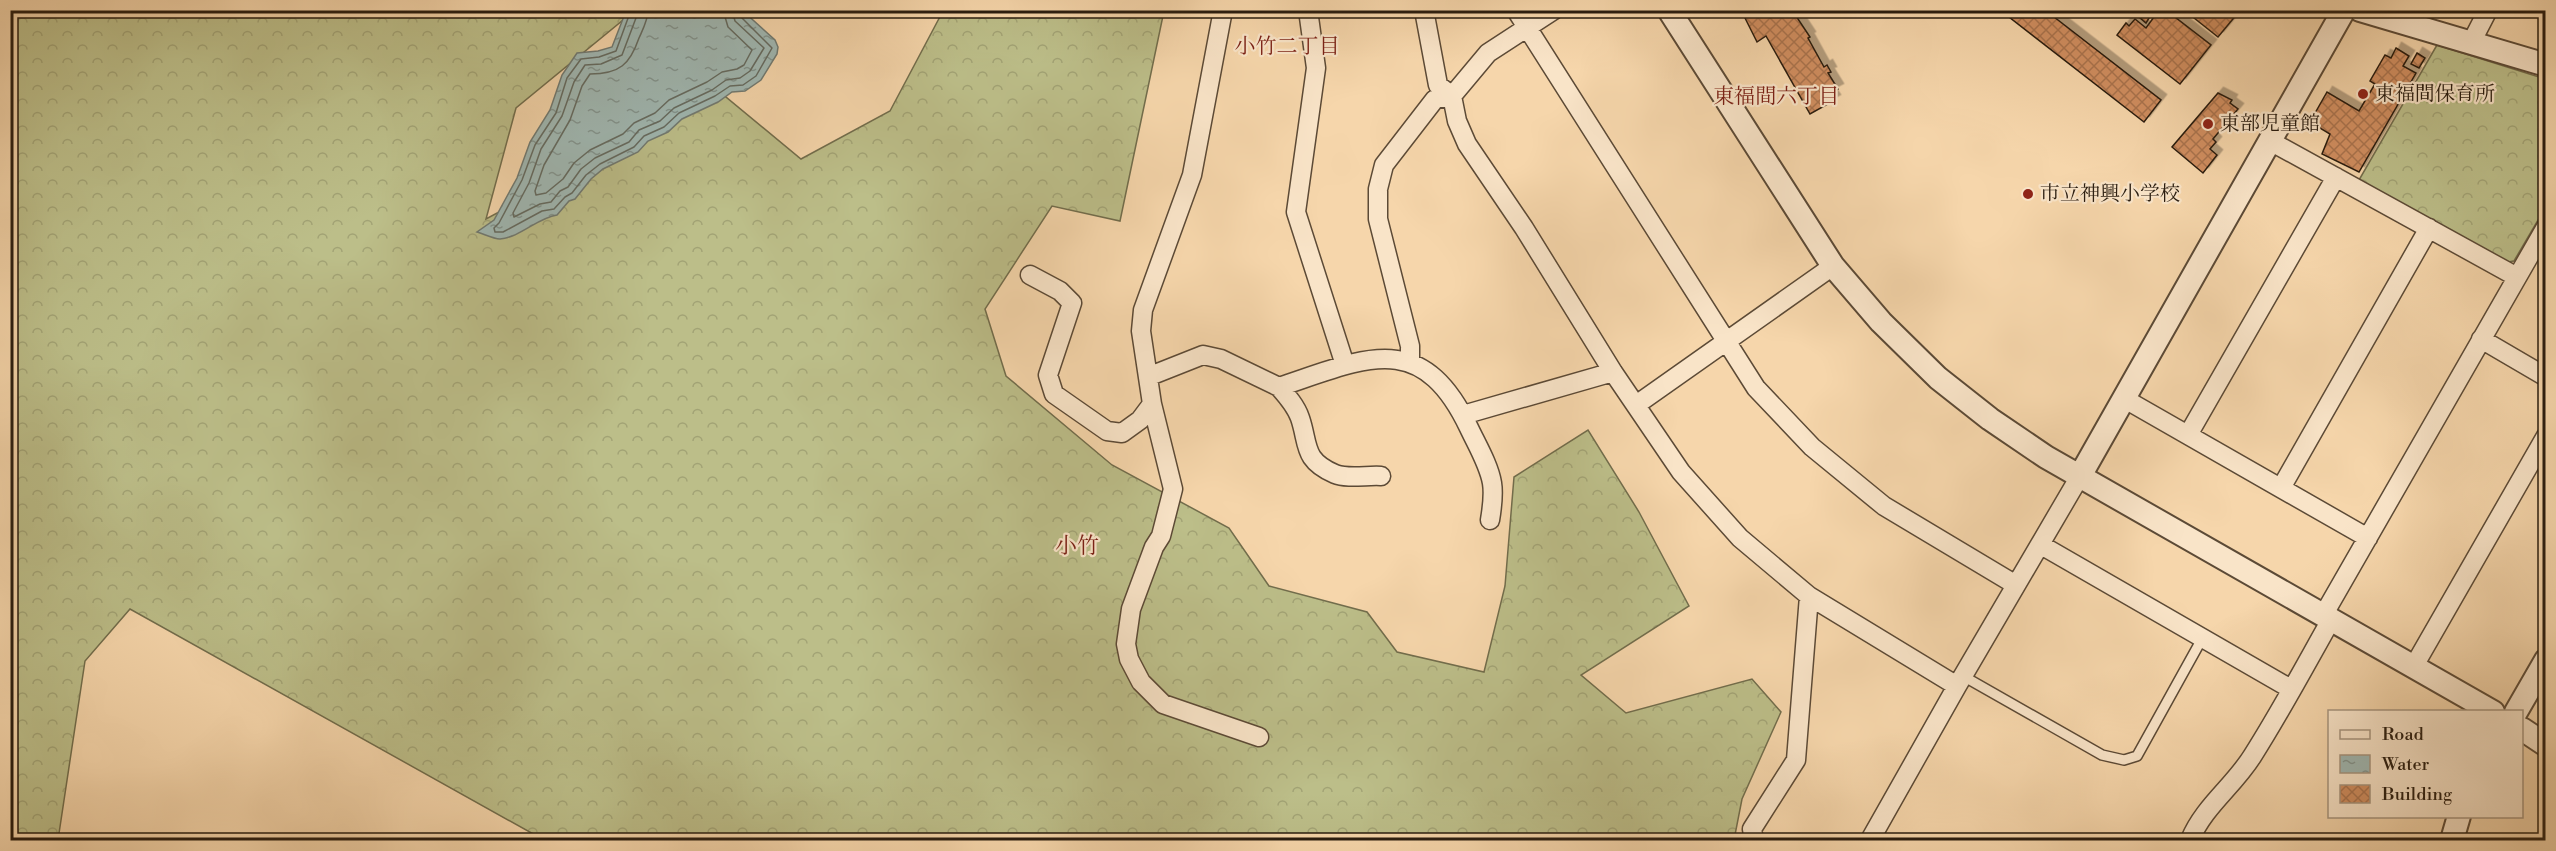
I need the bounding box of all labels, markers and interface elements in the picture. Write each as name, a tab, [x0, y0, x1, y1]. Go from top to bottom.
district label: 小竹二丁目	[1235, 34, 1340, 60]
place label: 東福間保育所	[2375, 82, 2495, 107]
district label: 東福間六丁目	[1713, 84, 1839, 110]
marker: 東福間保育所	[2356, 87, 2370, 101]
place label: 東部児童館	[2220, 112, 2320, 137]
marker: 東部児童館	[2201, 117, 2215, 131]
place label: 市立神興小学校	[2040, 182, 2180, 207]
marker: 市立神興小学校	[2021, 187, 2035, 201]
district label: 小竹	[1055, 533, 1099, 560]
legend	[2328, 710, 2523, 818]
text: Road	[2382, 723, 2425, 746]
text: Water	[2381, 753, 2430, 776]
text: Building	[2381, 783, 2453, 806]

